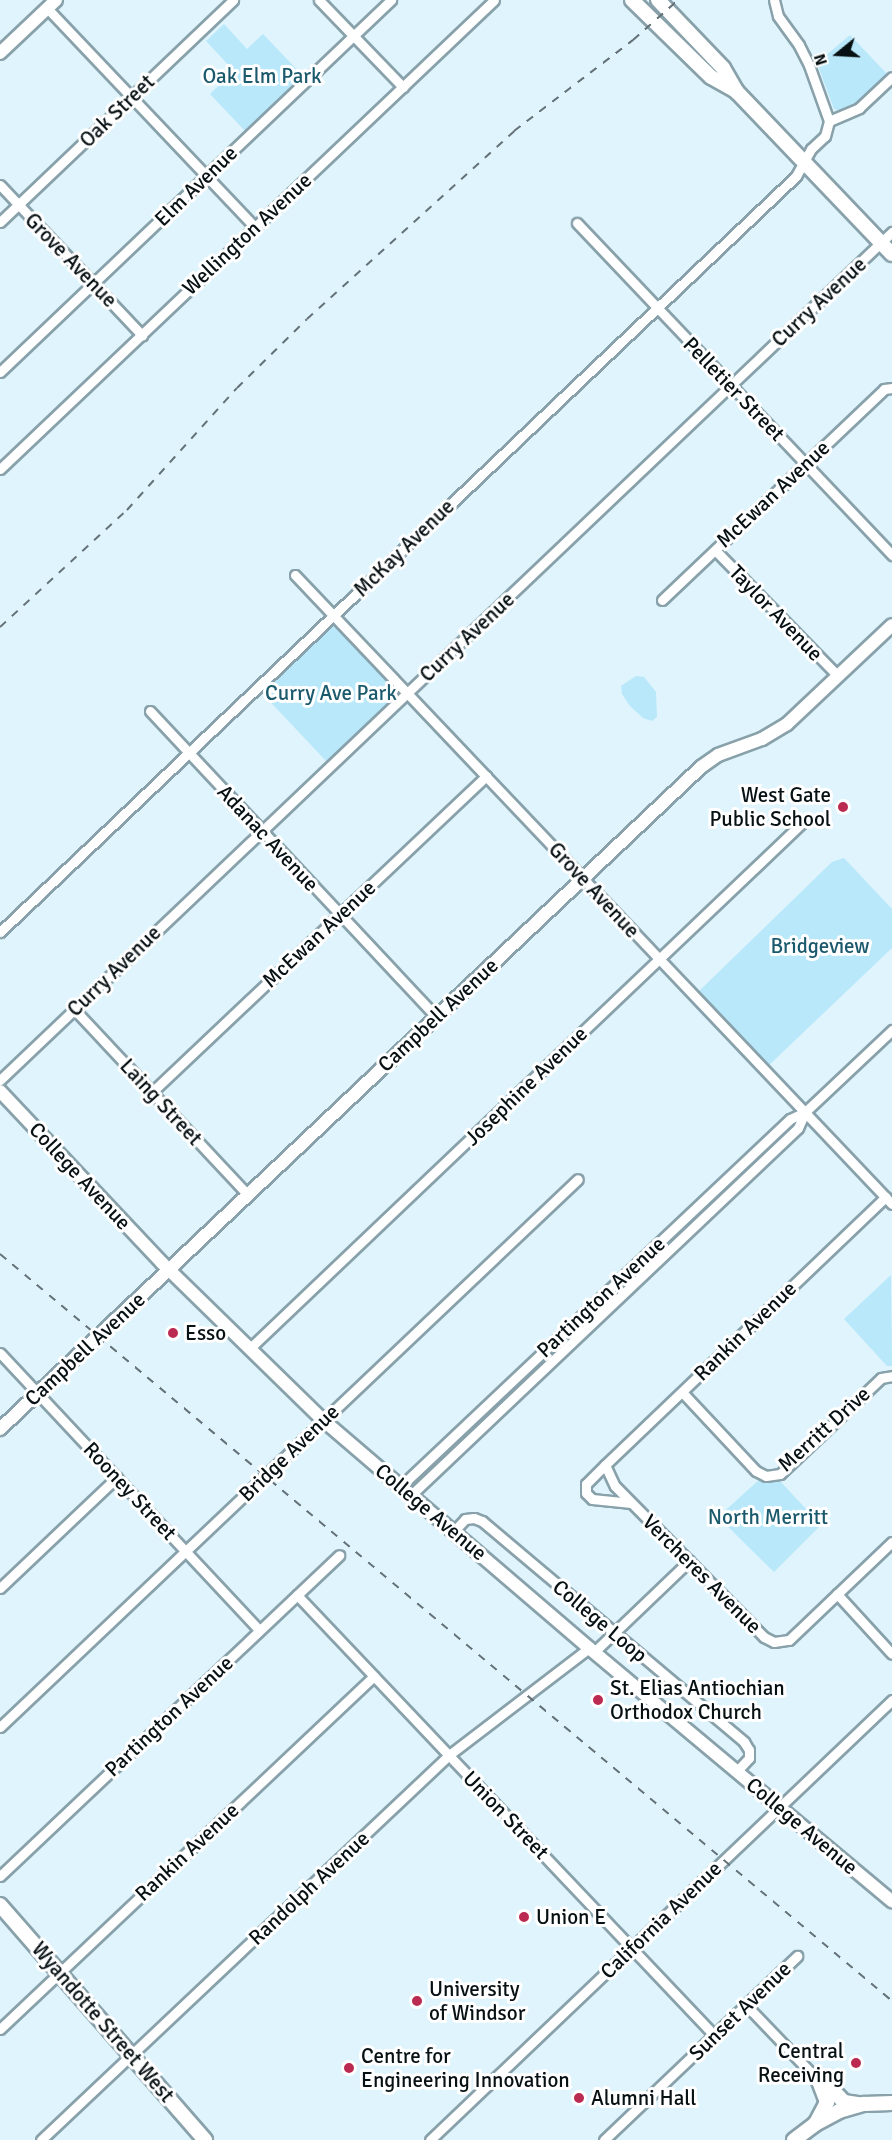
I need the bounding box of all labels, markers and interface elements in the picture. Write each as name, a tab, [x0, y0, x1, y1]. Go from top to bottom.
north arrow	[808, 24, 868, 84]
text: N	[810, 51, 832, 68]
park label: Oak Elm Park	[202, 63, 322, 89]
street label: Oak Street	[74, 69, 160, 153]
street label: Elm Avenue	[149, 140, 243, 232]
street label: Wellington Avenue	[177, 168, 317, 300]
street label: Grove Avenue	[20, 207, 122, 313]
street label: Curry Avenue	[766, 252, 872, 352]
street label: Pelletier Street	[678, 332, 790, 446]
street label: McEwan Avenue	[711, 435, 835, 553]
street label: McKay Avenue	[349, 494, 459, 602]
street label: Taylor Avenue	[724, 560, 828, 666]
street label: Curry Avenue	[414, 587, 520, 687]
park label: Curry Ave Park	[265, 680, 397, 706]
street label: Adanac Avenue	[212, 779, 324, 897]
place label: West Gate Public School	[710, 782, 831, 832]
marker: West Gate Public School	[836, 800, 850, 814]
street label: Grove Avenue	[543, 837, 645, 943]
street label: McEwan Avenue	[257, 875, 381, 993]
street label: Curry Avenue	[62, 920, 166, 1022]
park label: Bridgeview	[770, 933, 870, 959]
street label: Campbell Avenue	[373, 953, 503, 1077]
street label: Josephine Avenue	[459, 1021, 593, 1151]
street label: Laing Street	[115, 1054, 207, 1150]
street label: College Avenue	[24, 1117, 136, 1235]
street label: Partington Avenue	[532, 1231, 670, 1363]
street label: Rankin Avenue	[689, 1276, 801, 1386]
street label: Campbell Avenue	[20, 1287, 150, 1411]
place label: Esso	[185, 1320, 226, 1346]
marker: Esso	[166, 1326, 180, 1340]
street label: Merritt Drive	[773, 1381, 875, 1477]
street label: Bridge Avenue	[234, 1399, 344, 1507]
street label: Rooney Street	[78, 1437, 182, 1545]
street label: College Avenue	[370, 1458, 492, 1566]
park label: North Merritt	[708, 1504, 828, 1530]
street label: Vercheres Avenue	[637, 1509, 767, 1639]
street label: College Loop	[548, 1574, 652, 1668]
street label: Partington Avenue	[100, 1650, 238, 1782]
place label: St. Elias Antiochian Orthodox Church	[610, 1675, 785, 1725]
marker: St. Elias Antiochian Orthodox Church	[591, 1693, 605, 1707]
street label: Union Street	[458, 1766, 554, 1864]
street label: College Avenue	[741, 1772, 863, 1880]
street label: Rankin Avenue	[130, 1798, 244, 1906]
street label: Randolph Avenue	[243, 1826, 375, 1950]
street label: California Avenue	[595, 1856, 727, 1984]
place label: Union E	[536, 1904, 606, 1930]
marker: Union E	[517, 1910, 531, 1924]
street label: Wyandotte Street West	[26, 1937, 180, 2107]
street label: Sunset Avenue	[684, 1956, 796, 2066]
place label: University of Windsor	[429, 1976, 525, 2026]
marker: University of Windsor	[410, 1994, 424, 2008]
place label: Central Receiving	[758, 2038, 844, 2088]
place label: Centre for Engineering Innovation	[361, 2043, 570, 2093]
marker: Central Receiving	[849, 2056, 863, 2070]
marker: Centre for Engineering Innovation	[342, 2061, 356, 2075]
place label: Alumni Hall	[591, 2085, 696, 2111]
marker: Alumni Hall	[572, 2091, 586, 2105]

